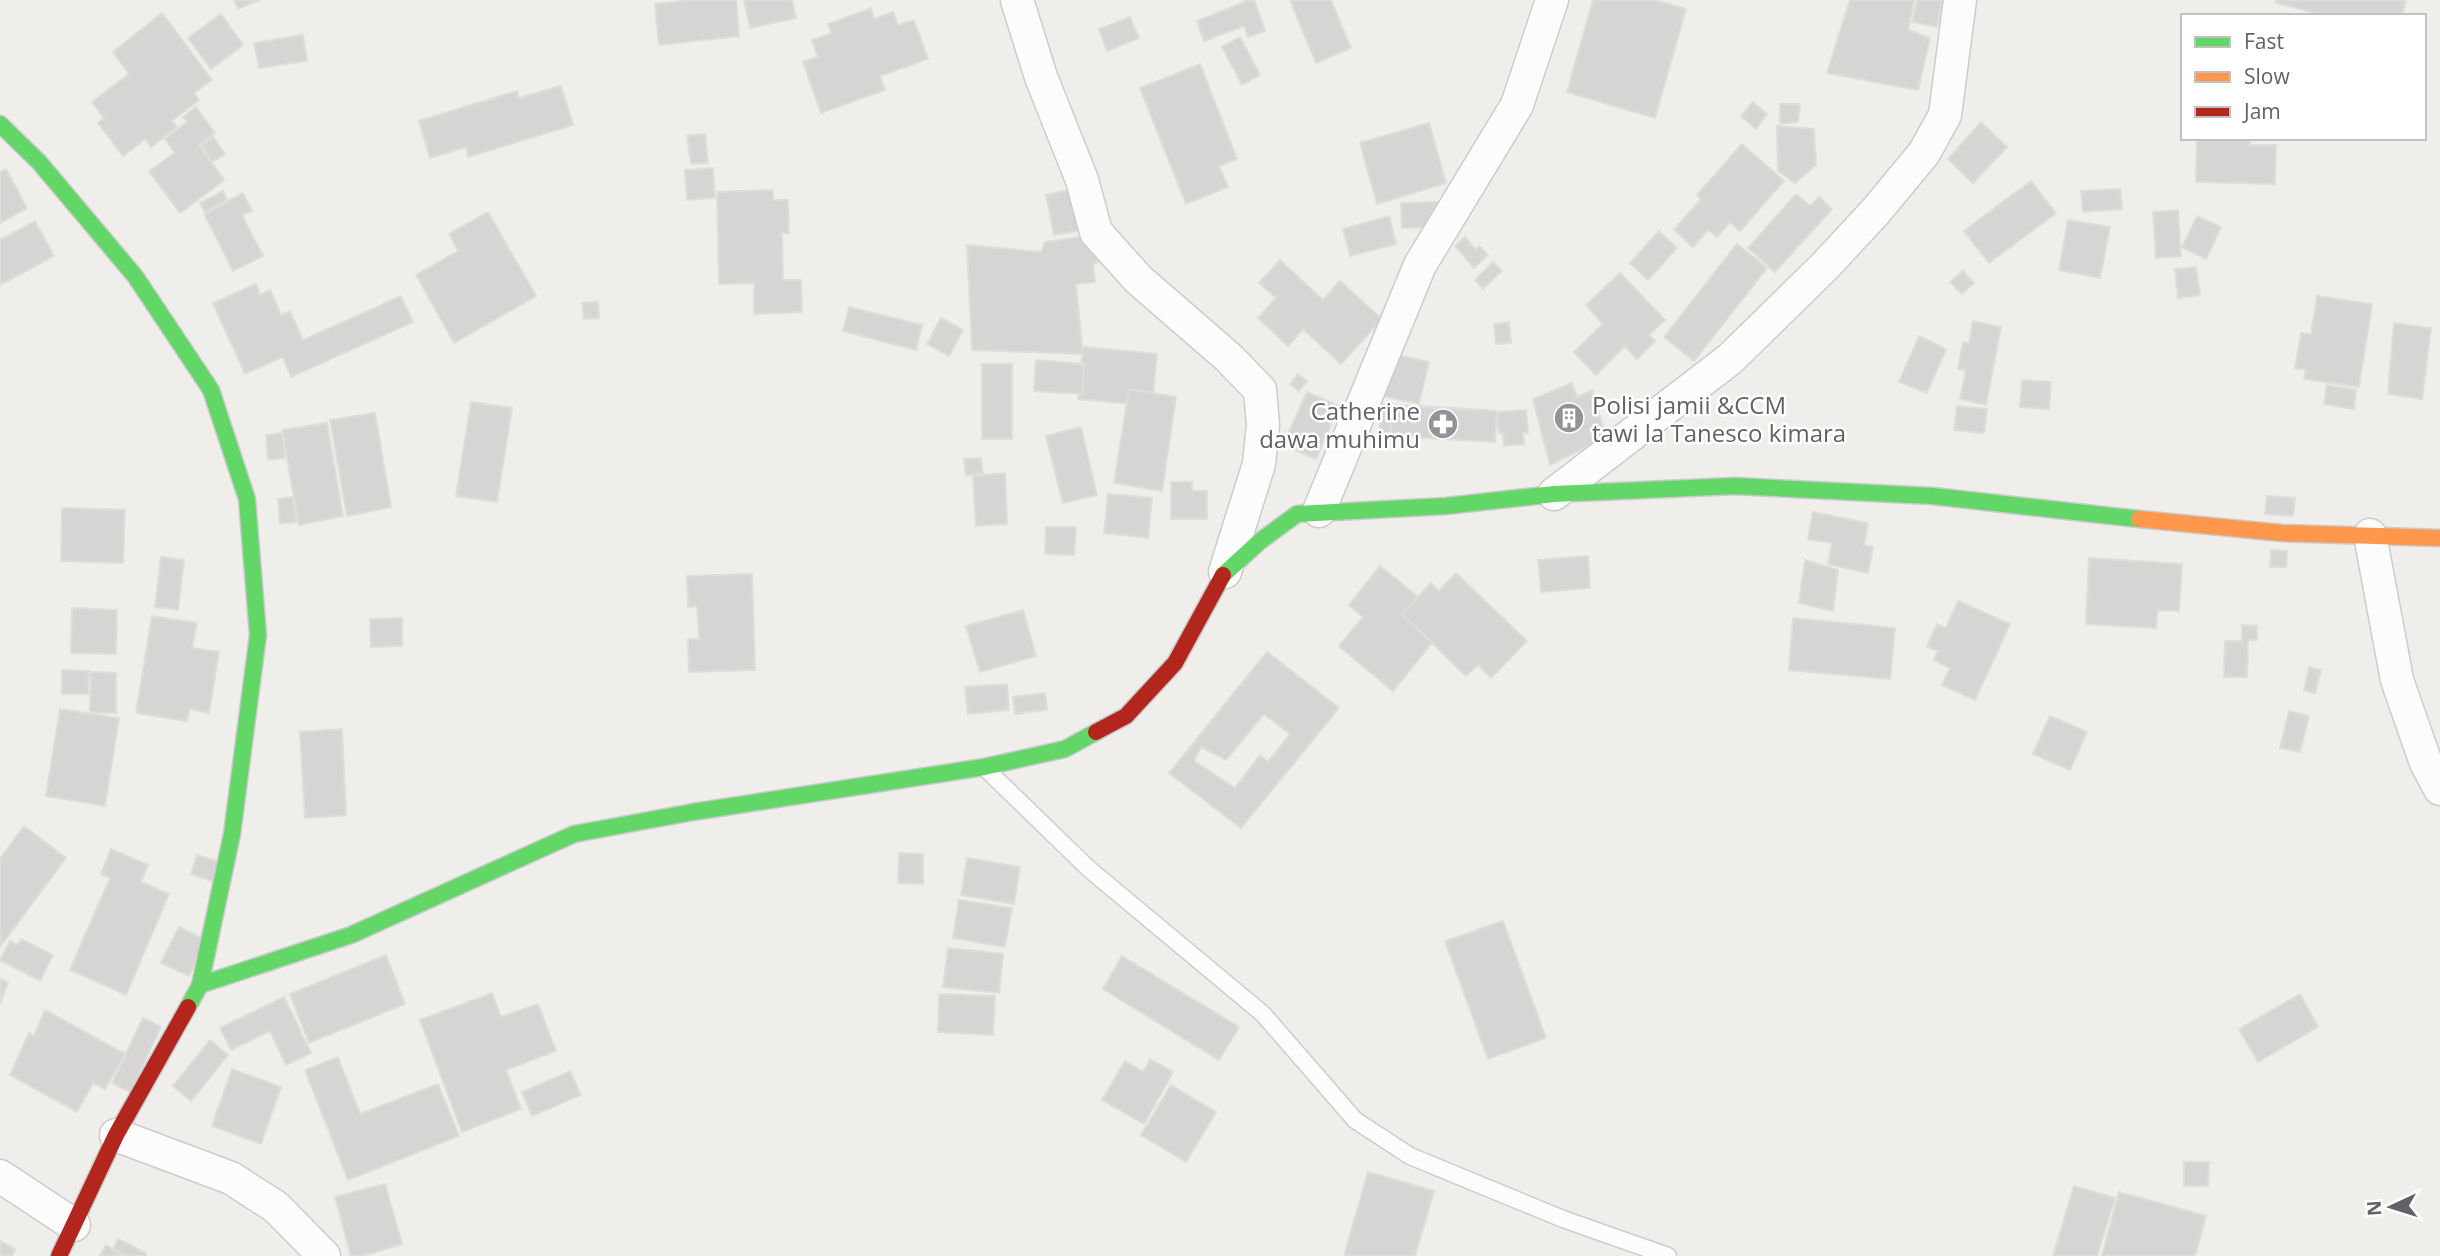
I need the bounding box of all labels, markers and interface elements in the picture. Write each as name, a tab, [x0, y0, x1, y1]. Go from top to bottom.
legend	[2181, 14, 2426, 140]
text: Fast	[2244, 27, 2284, 55]
text: Slow	[2244, 62, 2290, 90]
text: Jam	[2242, 97, 2281, 125]
place label: Polisi jamii &CCM tawi la Tanesco kimara	[1592, 388, 1846, 449]
place label: Catherine dawa muhimu	[1259, 394, 1420, 455]
building icon: Polisi jamii &CCM tawi la Tanesco kimara	[1552, 401, 1586, 435]
pharmacy icon: Catherine dawa muhimu	[1426, 407, 1460, 441]
north arrow	[2356, 1172, 2426, 1242]
text: N	[2361, 1200, 2388, 1217]

